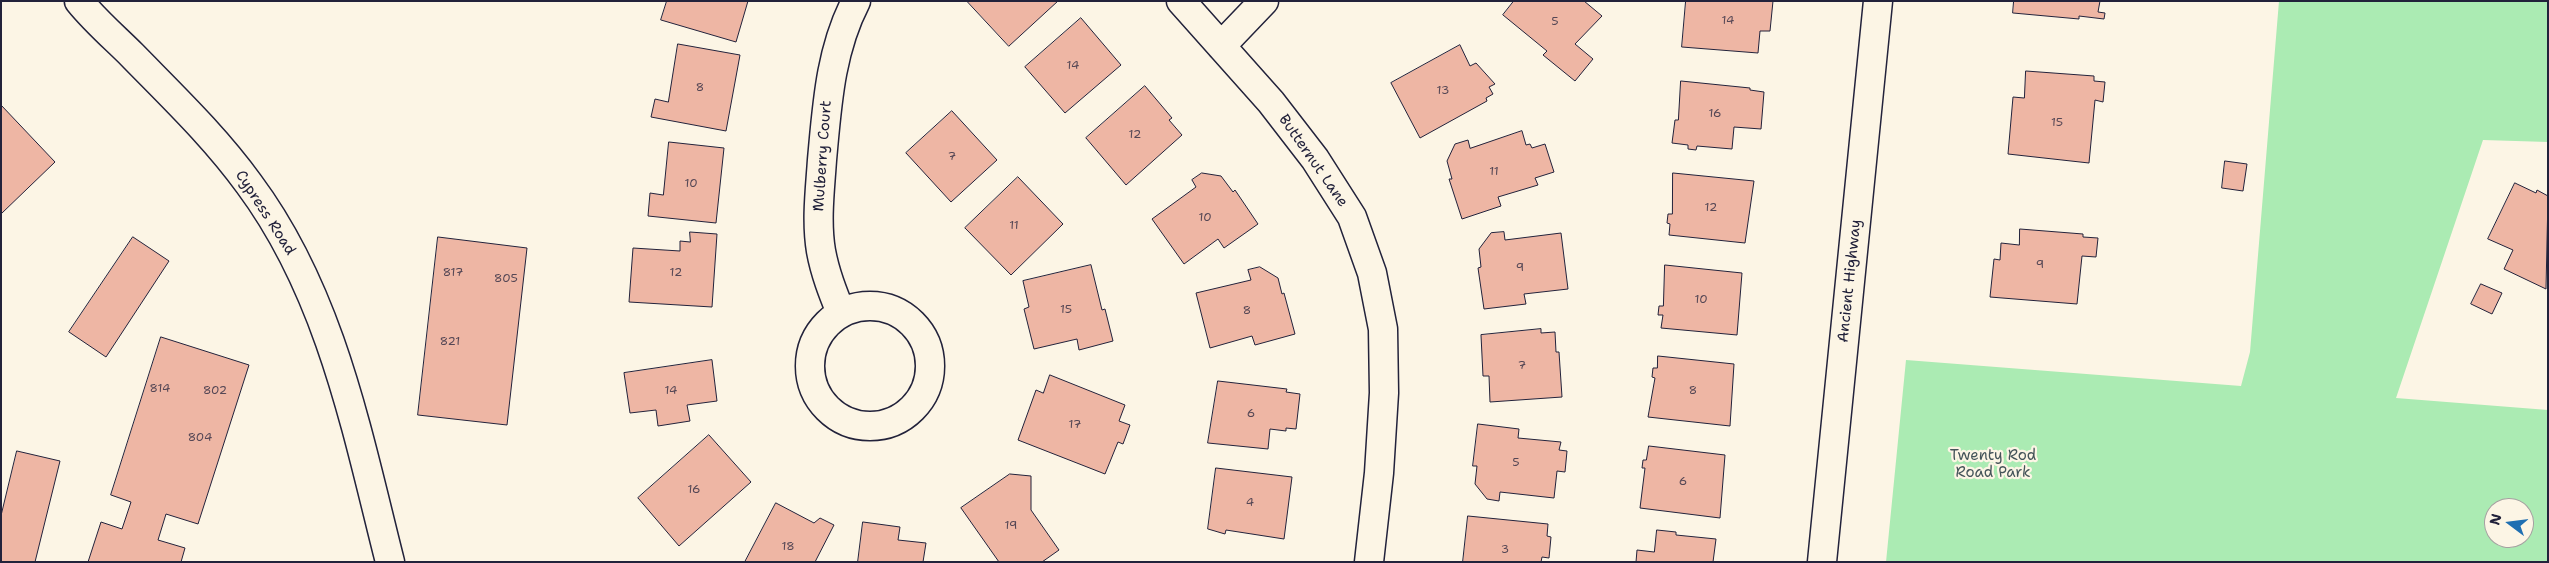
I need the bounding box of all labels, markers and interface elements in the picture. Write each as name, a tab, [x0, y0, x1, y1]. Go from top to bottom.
house number: 14	[1722, 14, 1734, 28]
house number: 5	[1551, 15, 1559, 29]
house number: 14	[1067, 59, 1079, 73]
house number: 8	[696, 81, 704, 95]
house number: 13	[1437, 84, 1449, 98]
street label: Mulberry Court	[810, 100, 836, 212]
house number: 16	[1708, 107, 1722, 121]
street label: Butternut Lane	[1274, 111, 1352, 211]
house number: 15	[2051, 116, 2063, 130]
house number: 12	[1129, 128, 1141, 142]
house number: 7	[948, 150, 956, 164]
house number: 11	[1489, 165, 1499, 179]
street label: Cypress Road	[231, 167, 299, 259]
house number: 10	[684, 177, 698, 191]
house number: 12	[1705, 201, 1717, 215]
house number: 10	[1198, 211, 1212, 225]
house number: 11	[1009, 219, 1019, 233]
street label: Ancient Highway	[1835, 219, 1865, 343]
house number: 9	[2036, 258, 2044, 272]
house number: 9	[1516, 261, 1524, 275]
house number: 817	[443, 266, 463, 280]
house number: 12	[670, 266, 682, 280]
house number: 805	[494, 272, 518, 286]
house number: 10	[1694, 293, 1708, 307]
house number: 15	[1060, 303, 1072, 317]
house number: 8	[1243, 304, 1251, 318]
house number: 821	[440, 335, 460, 349]
house number: 7	[1518, 359, 1526, 373]
house number: 814	[150, 382, 170, 396]
house number: 802	[203, 384, 227, 398]
house number: 14	[665, 384, 677, 398]
house number: 8	[1689, 384, 1697, 398]
house number: 6	[1247, 407, 1255, 421]
house number: 17	[1069, 418, 1081, 432]
house number: 804	[188, 431, 212, 445]
park label: Twenty Rod Road Park	[1950, 447, 2036, 482]
house number: 5	[1512, 456, 1520, 470]
house number: 6	[1679, 475, 1687, 489]
house number: 16	[687, 483, 701, 497]
house number: 4	[1246, 496, 1254, 510]
north arrow	[2484, 498, 2534, 548]
text: N	[2485, 512, 2506, 527]
house number: 19	[1005, 519, 1017, 533]
house number: 18	[781, 540, 795, 554]
house number: 3	[1501, 543, 1509, 557]

